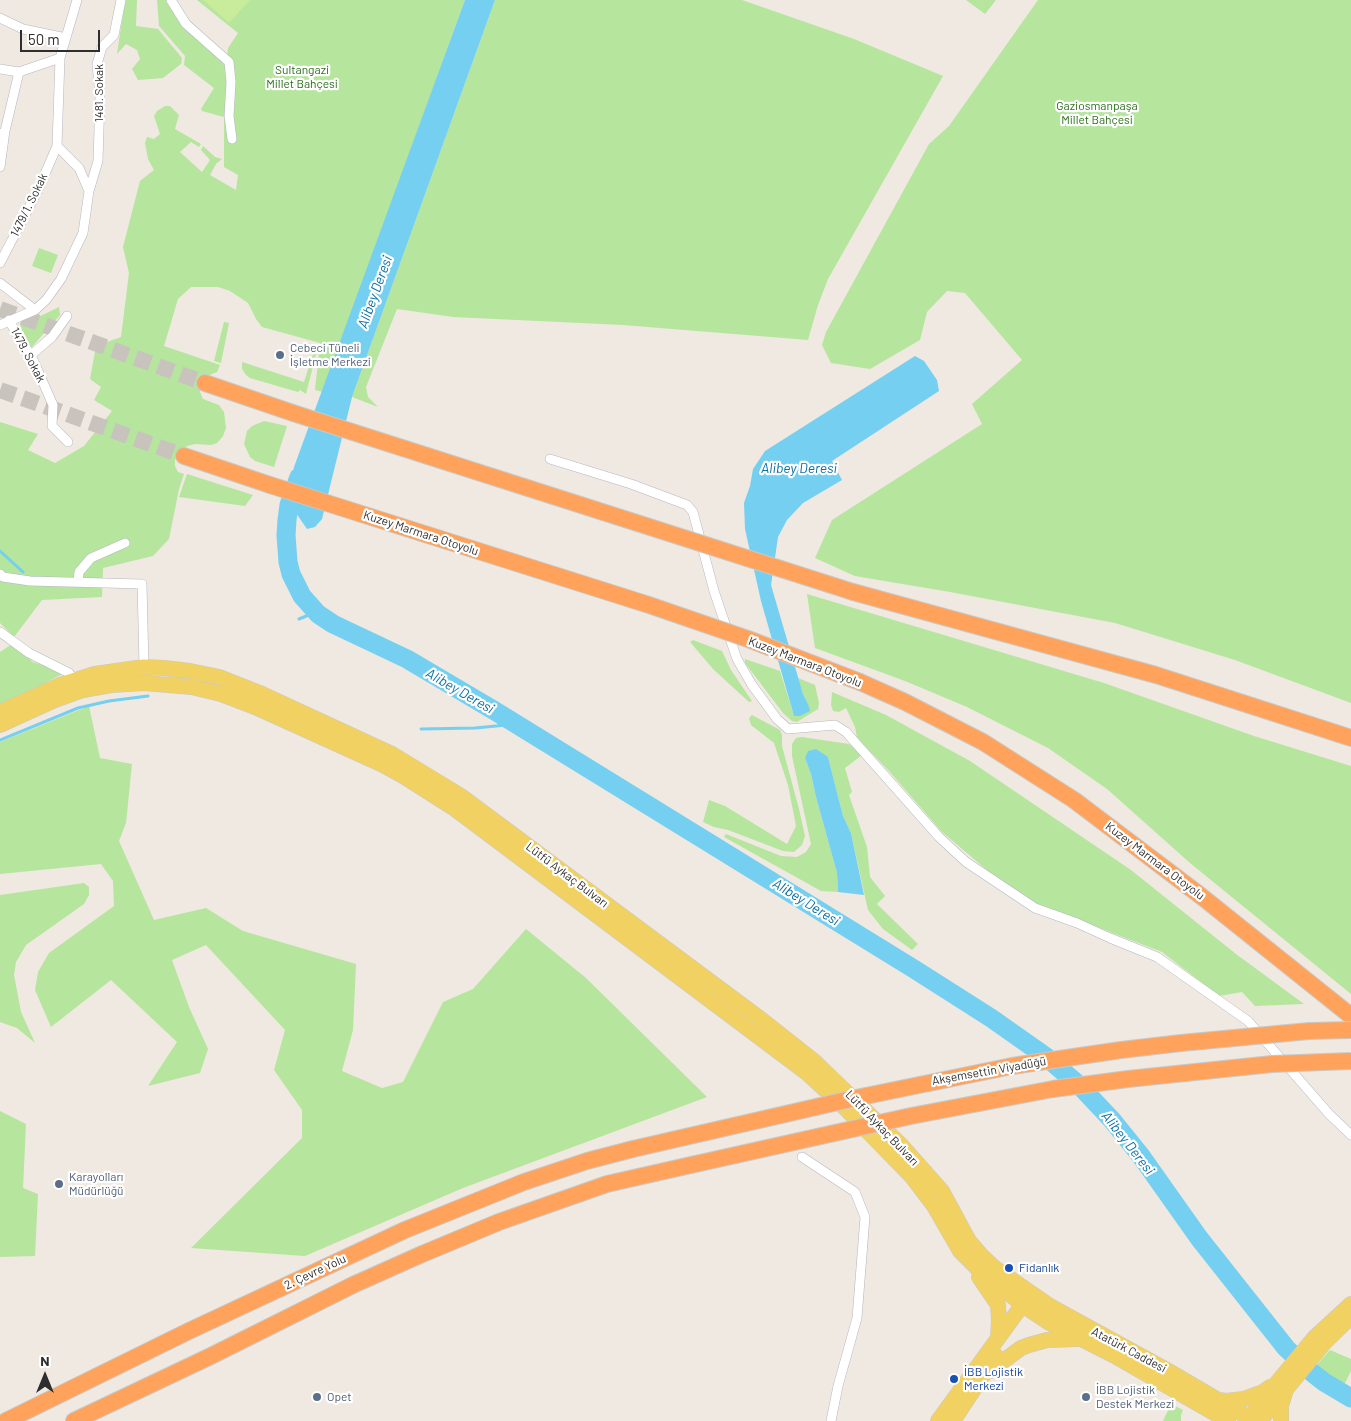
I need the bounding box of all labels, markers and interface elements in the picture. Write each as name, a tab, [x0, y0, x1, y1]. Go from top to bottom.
scale bar	[22, 20, 102, 52]
text: 50 m	[28, 30, 60, 48]
park label: Sultangazi Millet Bahçesi	[266, 63, 338, 91]
street label: 1481. Sokak	[92, 64, 106, 122]
park label: Gaziosmanpaşa Millet Bahçesi	[1056, 99, 1138, 127]
street label: 1479/1. Sokak	[7, 171, 51, 239]
water label: Alibey Deresi	[354, 254, 396, 330]
street label: 1479. Sokak	[8, 325, 48, 385]
place label: Cebeci Tüneli İşletme Merkezi	[290, 341, 371, 369]
marker: Cebeci Tüneli İşletme Merkezi	[274, 349, 286, 361]
water label: Alibey Deresi	[761, 460, 837, 476]
street label: Kuzey Marmara Otoyolu	[362, 508, 480, 558]
street label: Kuzey Marmara Otoyolu	[746, 634, 864, 690]
water label: Alibey Deresi	[423, 665, 497, 717]
street label: Kuzey Marmara Otoyolu	[1103, 819, 1207, 903]
street label: Lütfü Aykaç Bulvarı	[523, 839, 611, 911]
water label: Alibey Deresi	[769, 875, 843, 929]
street label: Akşemsettin Viyadüğü	[931, 1054, 1047, 1088]
street label: Lütfü Aykaç Bulvarı	[842, 1087, 922, 1169]
water label: Alibey Deresi	[1098, 1108, 1158, 1178]
place label: Karayolları Müdürlüğü	[69, 1170, 124, 1198]
marker: Karayolları Müdürlüğü	[53, 1178, 65, 1190]
street label: 2. Çevre Yolu	[282, 1251, 348, 1293]
place label: Fidanlık	[1019, 1261, 1059, 1275]
marker: Fidanlık	[1003, 1262, 1015, 1274]
street label: Atatürk Caddesi	[1089, 1324, 1169, 1376]
north arrow	[20, 1351, 70, 1401]
text: N	[40, 1352, 50, 1369]
place label: İBB Lojistik Merkezi	[964, 1365, 1023, 1393]
marker: İBB Lojistik Merkezi	[948, 1373, 960, 1385]
place label: İBB Lojistik Destek Merkezi	[1096, 1383, 1174, 1411]
place label: Opet	[327, 1390, 352, 1404]
marker: Opet	[311, 1391, 323, 1403]
marker: İBB Lojistik Destek Merkezi	[1080, 1391, 1092, 1403]

